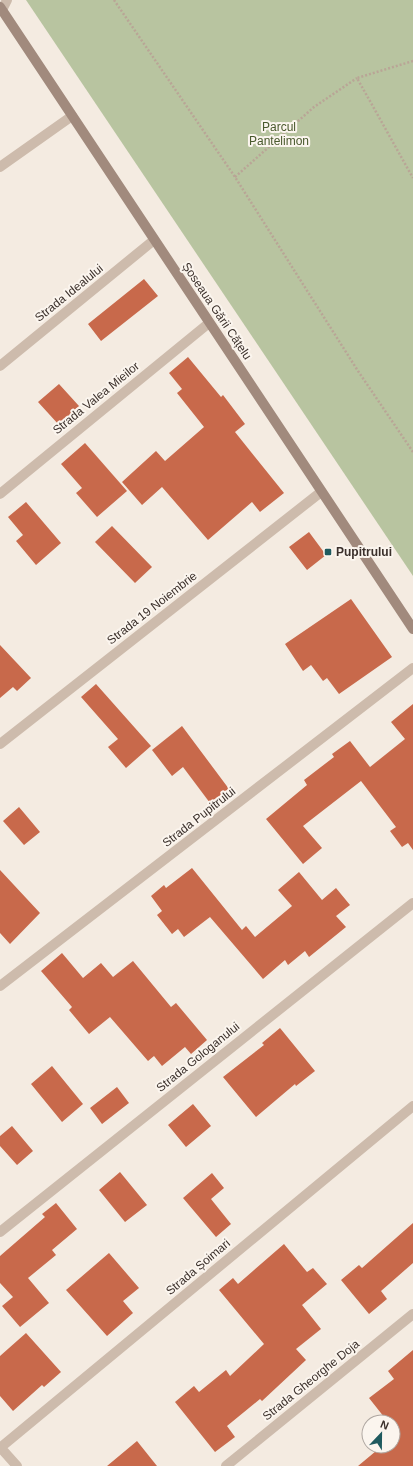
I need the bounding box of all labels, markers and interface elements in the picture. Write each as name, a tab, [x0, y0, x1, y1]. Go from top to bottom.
park label: Parcul Pantelimon	[249, 120, 309, 148]
street label: Șoseaua Gării Cățelu	[179, 260, 255, 362]
street label: Strada Idealului	[32, 261, 106, 325]
street label: Strada Valea Mieilor	[50, 359, 142, 437]
place label: Pupitrului	[336, 545, 392, 559]
marker: Pupitrului	[323, 547, 333, 557]
street label: Strada 19 Noiembrie	[104, 568, 200, 647]
street label: Strada Pupitrului	[160, 784, 238, 850]
street label: Strada Gologanului	[154, 1019, 242, 1095]
street label: Strada Șoimari	[163, 1236, 233, 1298]
street label: Strada Gheorghe Doja	[260, 1337, 362, 1423]
north arrow	[361, 1414, 401, 1454]
text: N	[379, 1418, 391, 1432]

